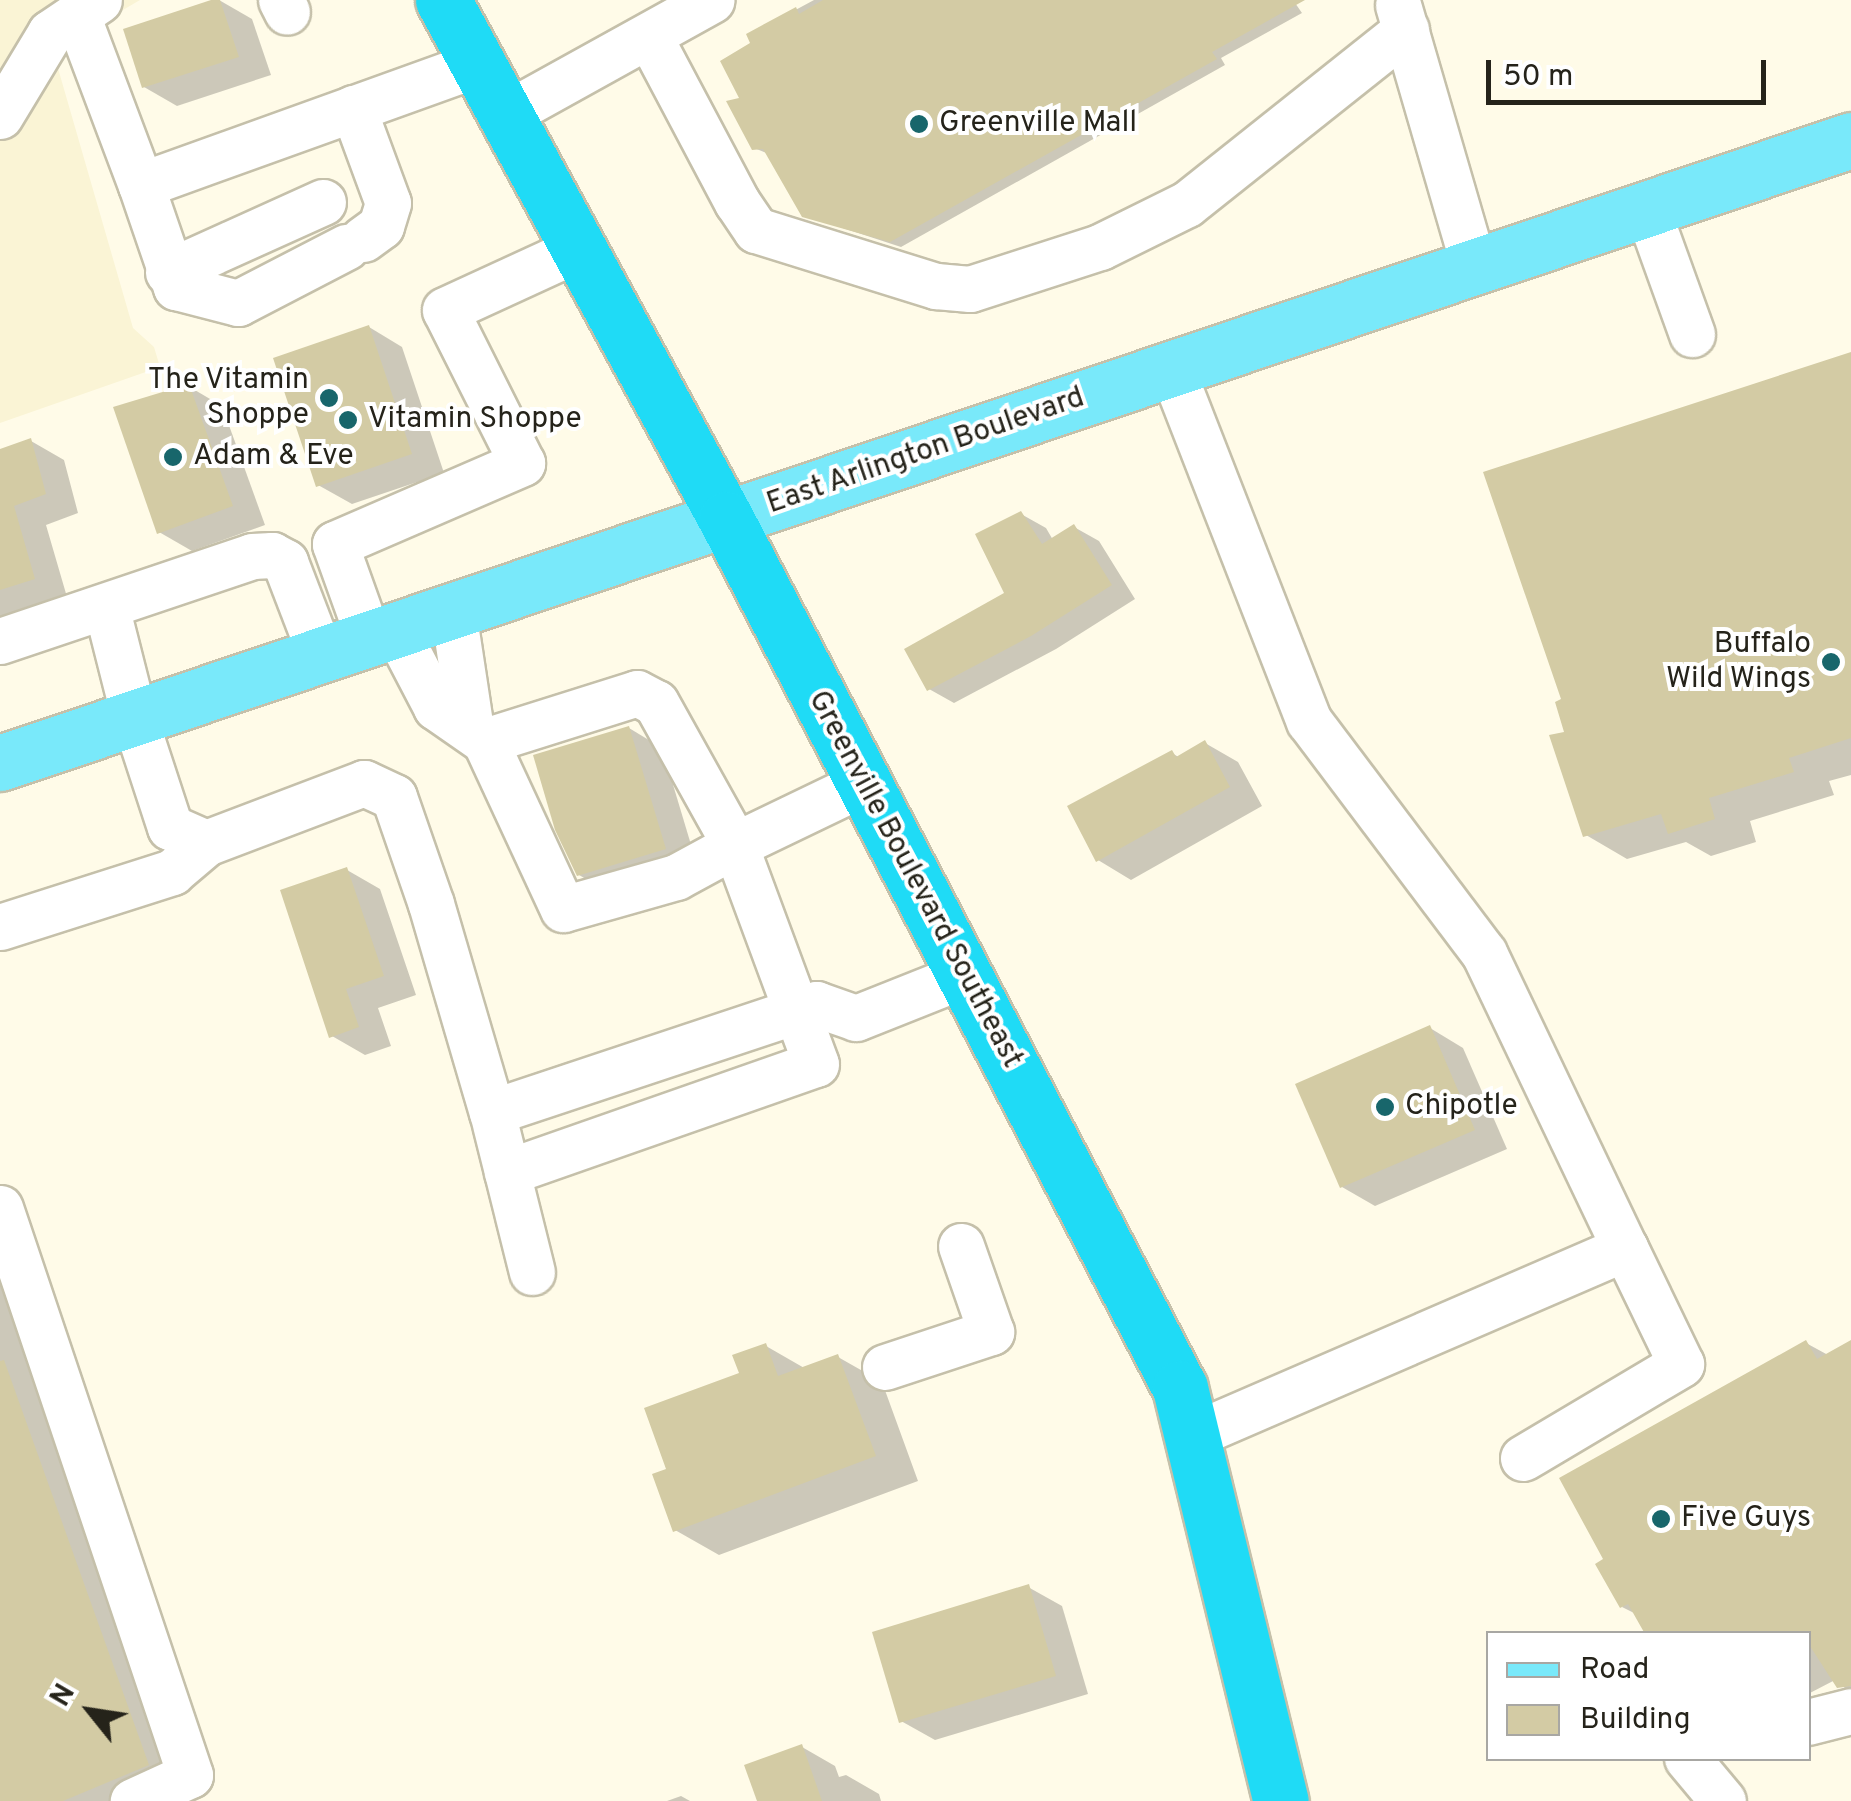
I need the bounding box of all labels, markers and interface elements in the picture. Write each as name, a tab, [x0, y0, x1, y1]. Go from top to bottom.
scale bar	[1491, 40, 1771, 102]
text: 50 m	[1503, 59, 1573, 96]
place label: Greenville Mall	[939, 106, 1137, 142]
marker: Greenville Mall	[908, 113, 930, 135]
place label: The Vitamin Shoppe	[147, 363, 309, 434]
street label: East Arlington Boulevard	[762, 381, 1090, 523]
marker: The Vitamin Shoppe	[318, 387, 340, 409]
place label: Vitamin Shoppe	[368, 402, 582, 438]
marker: Vitamin Shoppe	[337, 409, 359, 431]
place label: Adam & Eve	[193, 439, 354, 475]
marker: Adam & Eve	[162, 446, 184, 468]
place label: Buffalo Wild Wings	[1665, 627, 1811, 698]
marker: Buffalo Wild Wings	[1820, 651, 1842, 673]
street label: Greenville Boulevard Southeast	[799, 685, 1029, 1075]
place label: Chipotle	[1405, 1089, 1518, 1125]
marker: Chipotle	[1374, 1096, 1396, 1118]
place label: Five Guys	[1681, 1501, 1811, 1537]
marker: Five Guys	[1650, 1508, 1672, 1530]
legend	[1486, 1631, 1811, 1761]
text: Road	[1580, 1652, 1649, 1689]
north arrow	[40, 1661, 140, 1761]
text: N	[43, 1678, 85, 1714]
text: Building	[1580, 1702, 1691, 1739]

